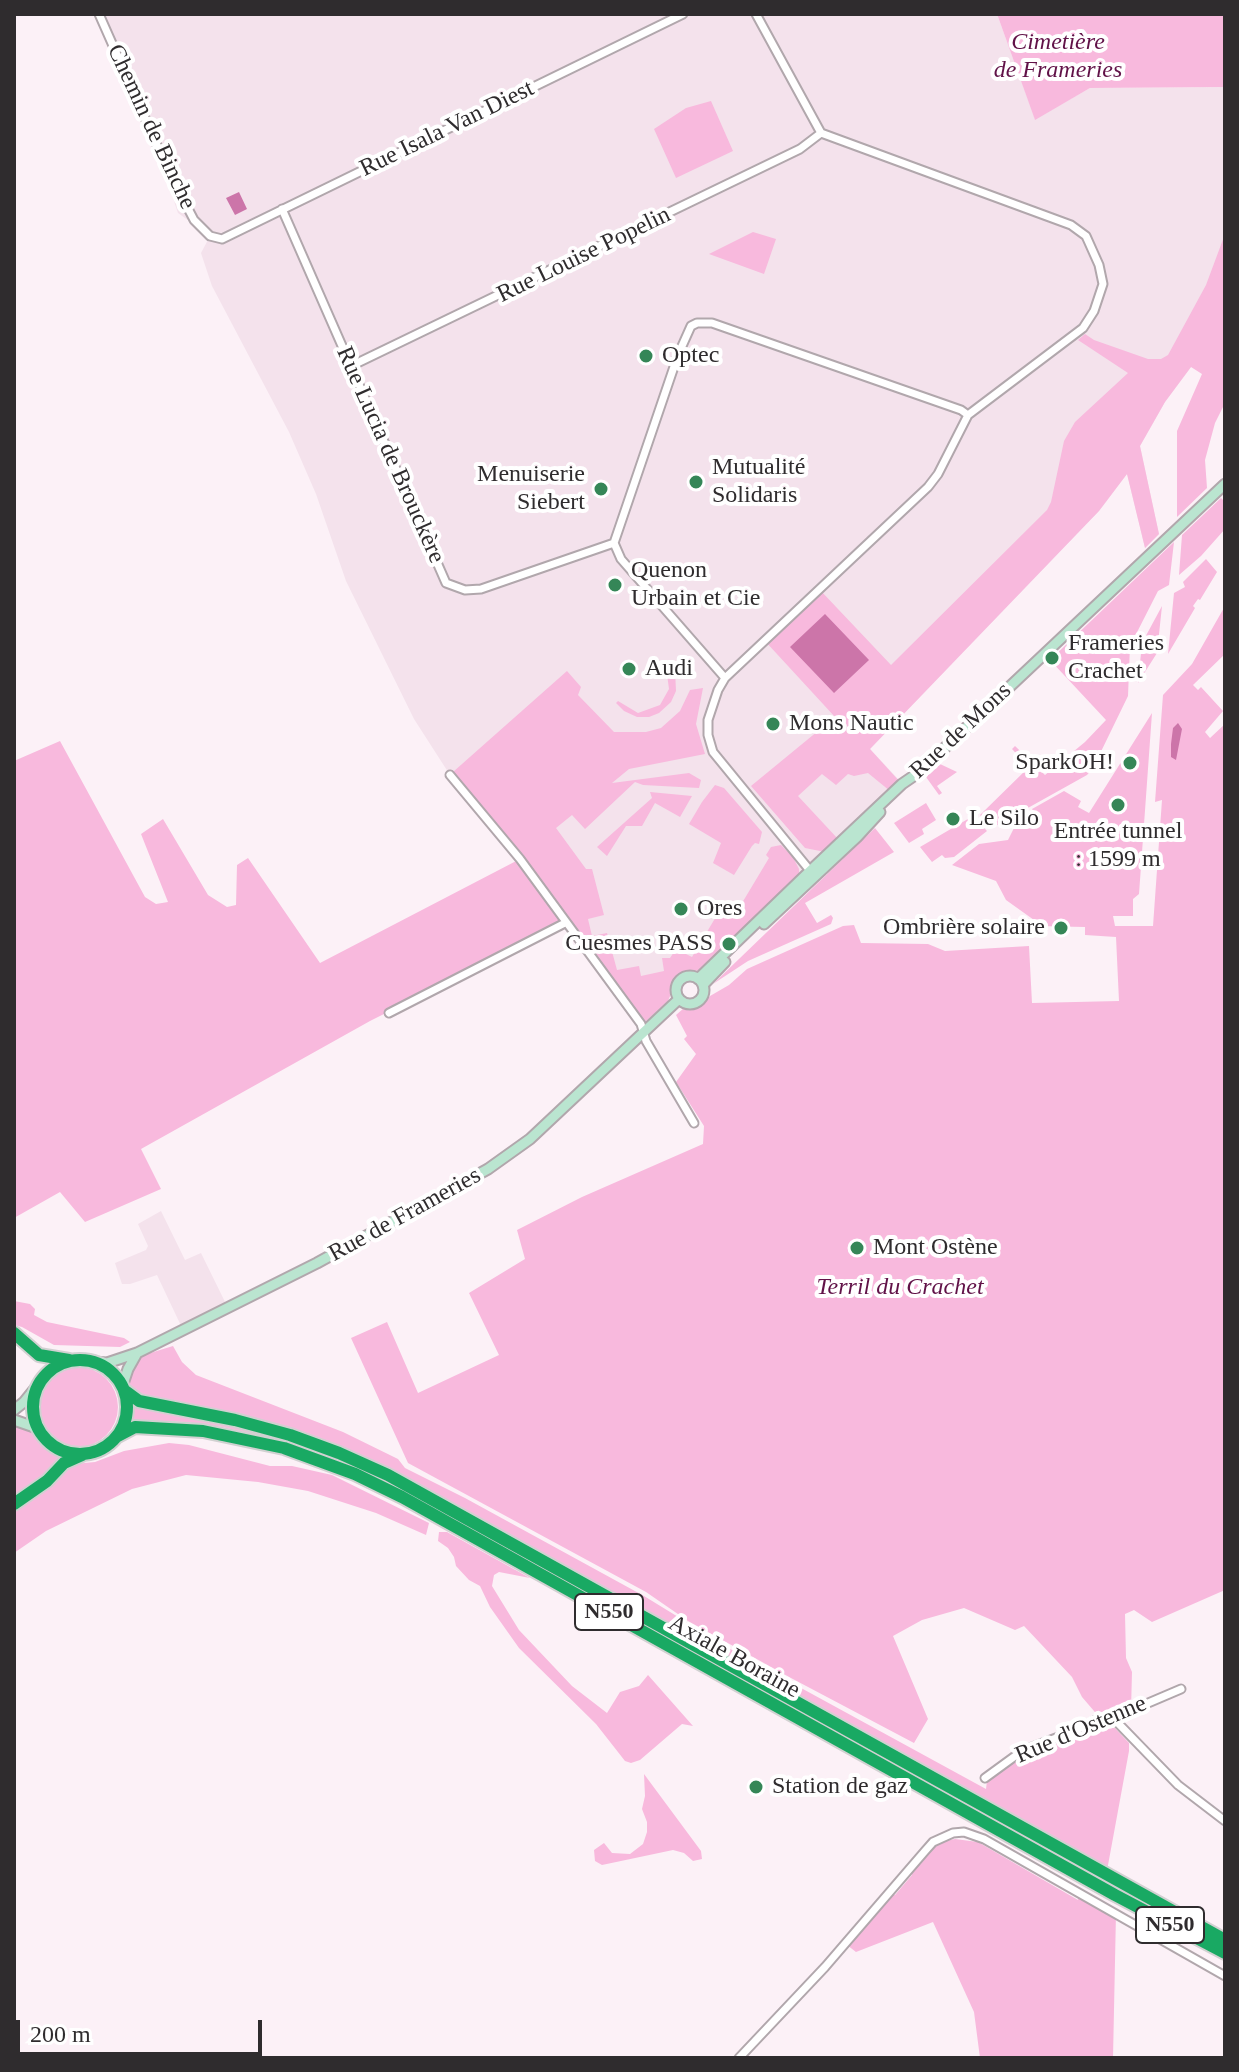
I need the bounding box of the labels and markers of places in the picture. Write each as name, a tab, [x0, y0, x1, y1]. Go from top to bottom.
place label: Optec	[662, 342, 719, 370]
marker: Optec	[637, 347, 655, 365]
place label: Mutualité Solidaris	[712, 454, 805, 510]
place label: Menuiserie Siebert	[477, 461, 585, 517]
marker: Mutualité Solidaris	[687, 473, 705, 491]
marker: Menuiserie Siebert	[592, 480, 610, 498]
place label: Quenon Urbain et Cie	[631, 557, 760, 613]
marker: Quenon Urbain et Cie	[606, 576, 624, 594]
place label: Frameries Crachet	[1068, 630, 1164, 686]
marker: Frameries Crachet	[1043, 649, 1061, 667]
place label: Audi	[645, 655, 693, 683]
marker: Audi	[620, 660, 638, 678]
place label: Mons Nautic	[789, 710, 914, 738]
marker: Mons Nautic	[764, 715, 782, 733]
place label: SparkOH!	[1015, 749, 1114, 777]
marker: SparkOH!	[1121, 754, 1139, 772]
marker: Entrée tunnel : 1599 m	[1109, 796, 1127, 814]
place label: Le Silo	[969, 805, 1039, 833]
marker: Le Silo	[944, 810, 962, 828]
place label: Entrée tunnel : 1599 m	[1054, 818, 1182, 874]
place label: Ores	[697, 895, 742, 923]
marker: Ores	[672, 900, 690, 918]
place label: Ombrière solaire	[883, 914, 1045, 942]
marker: Ombrière solaire	[1052, 919, 1070, 937]
place label: Cuesmes PASS	[565, 930, 713, 958]
marker: Cuesmes PASS	[720, 935, 738, 953]
place label: Mont Ostène	[873, 1234, 998, 1262]
marker: Mont Ostène	[848, 1239, 866, 1257]
place label: Station de gaz	[772, 1773, 908, 1801]
marker: Station de gaz	[747, 1778, 765, 1796]

